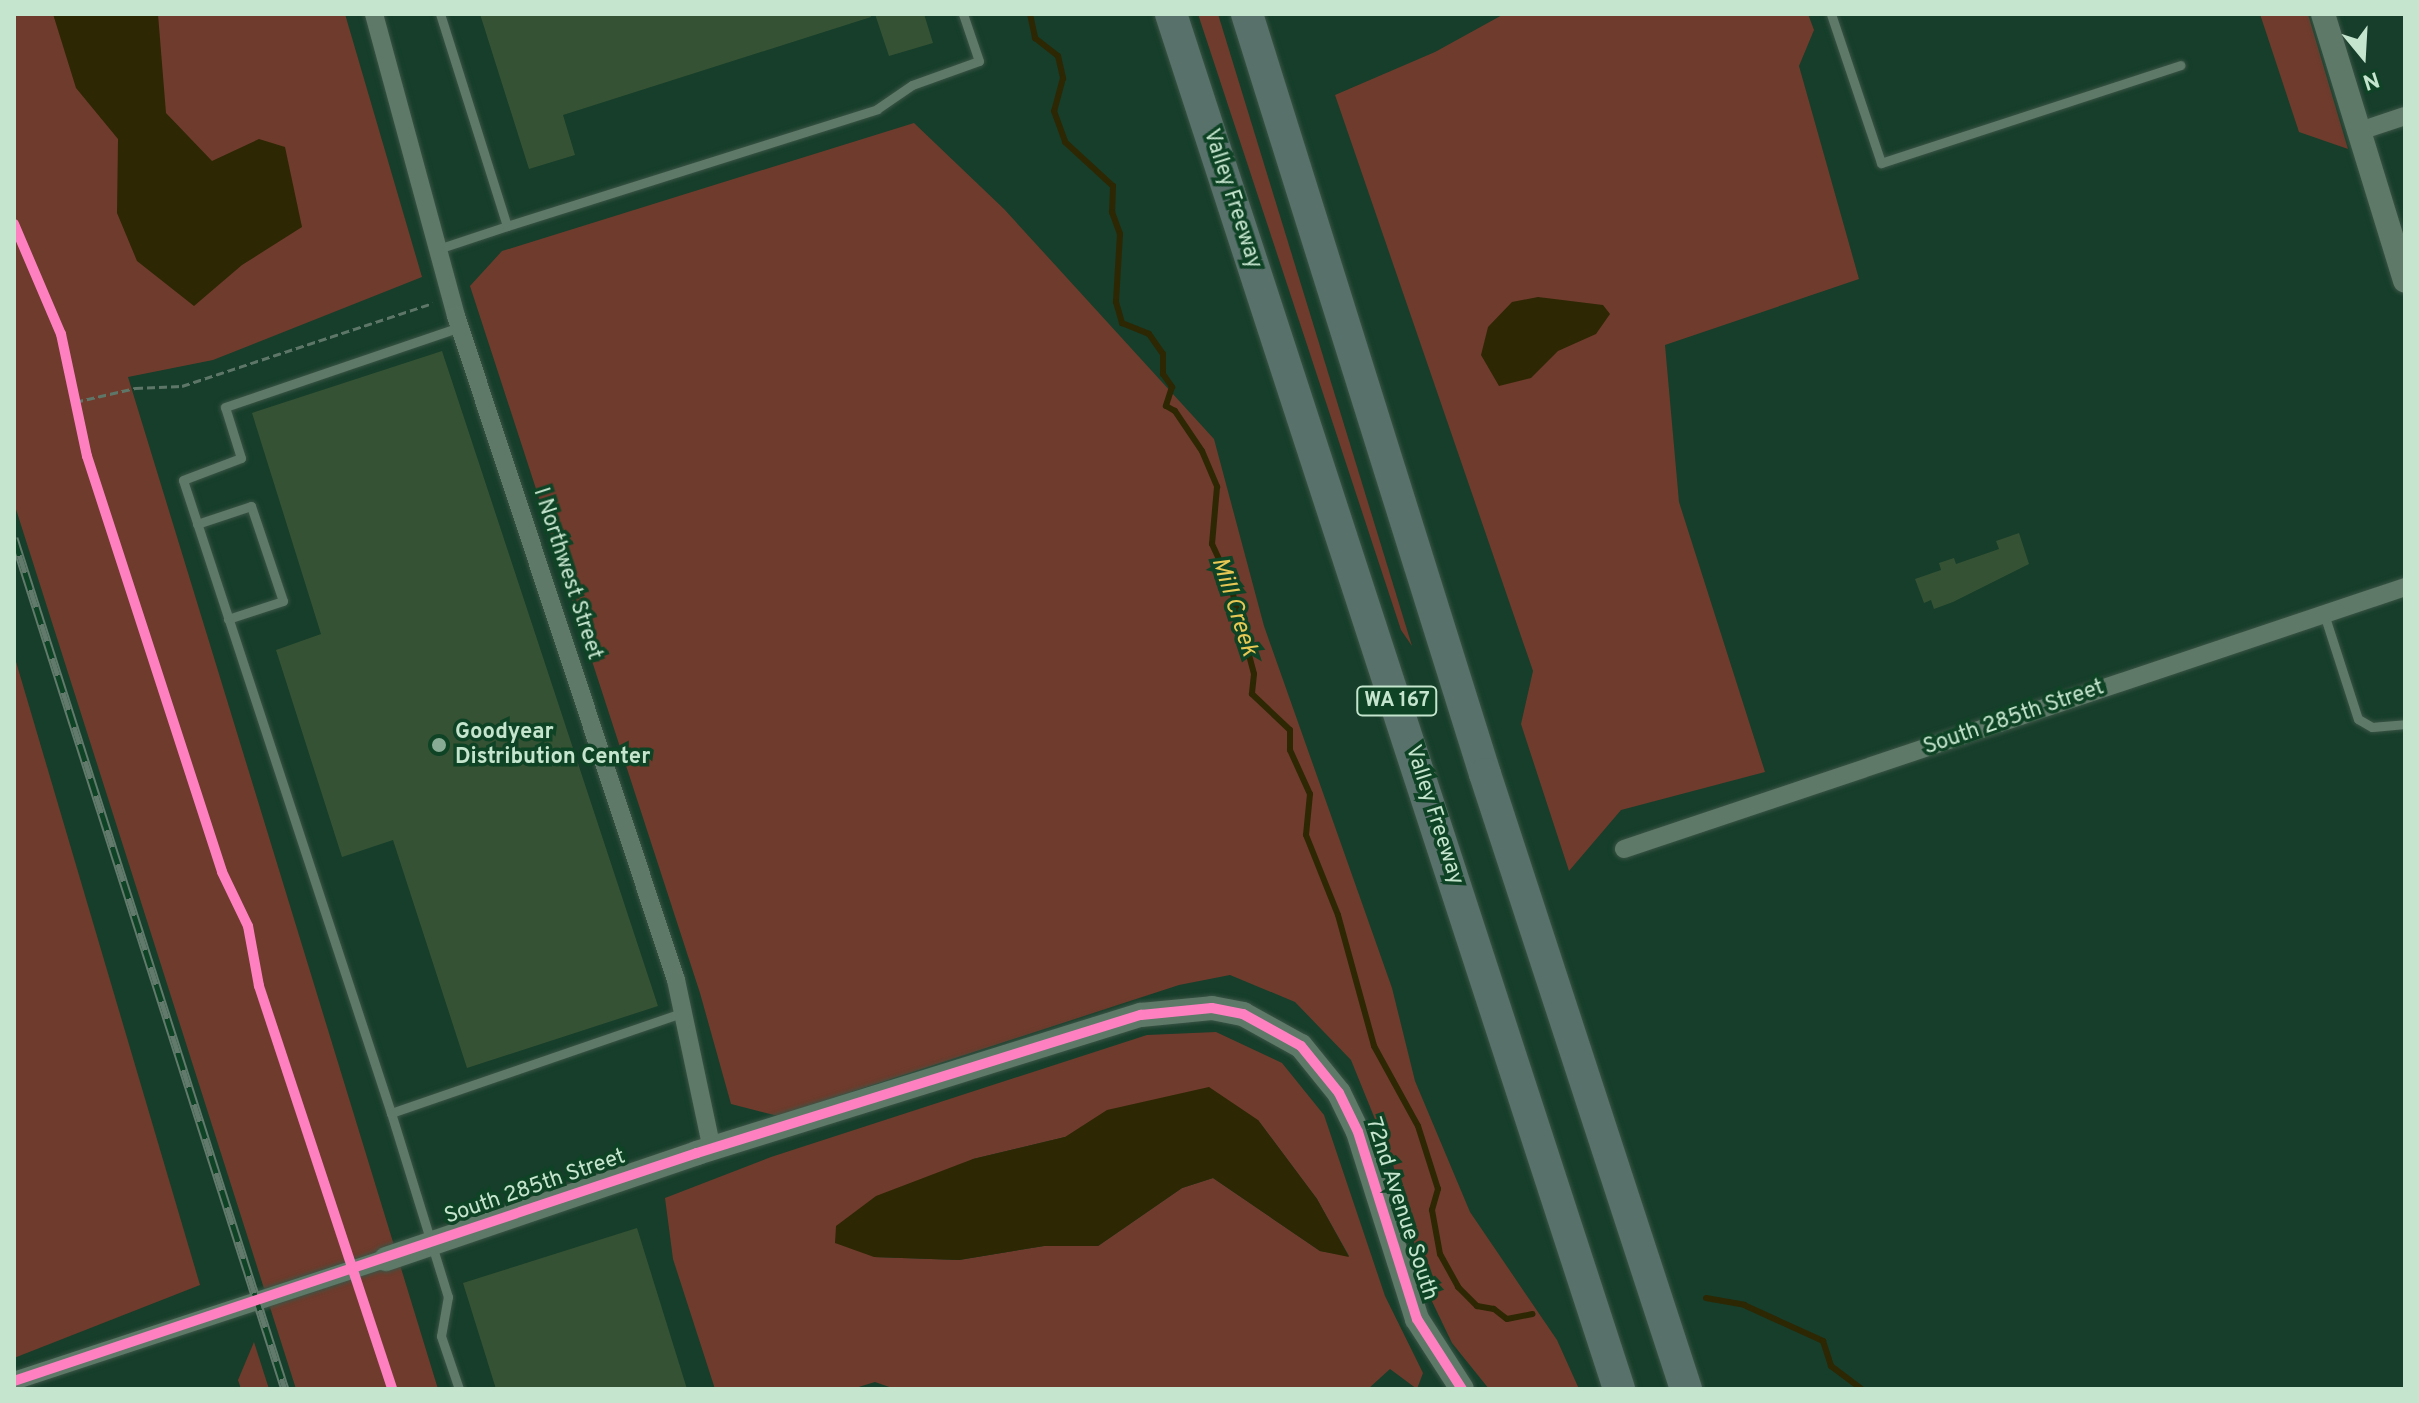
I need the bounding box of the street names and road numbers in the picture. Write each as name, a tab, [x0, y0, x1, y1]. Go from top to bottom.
street label: Valley Freeway	[1197, 126, 1267, 272]
street label: I Northwest Street	[527, 485, 607, 663]
street label: South 285th Street	[1920, 675, 2108, 761]
road number: WA 167	[1355, 685, 1439, 717]
street label: Valley Freeway	[1399, 742, 1469, 888]
street label: 72nd Avenue South	[1359, 1114, 1443, 1304]
street label: South 285th Street	[441, 1144, 629, 1230]

